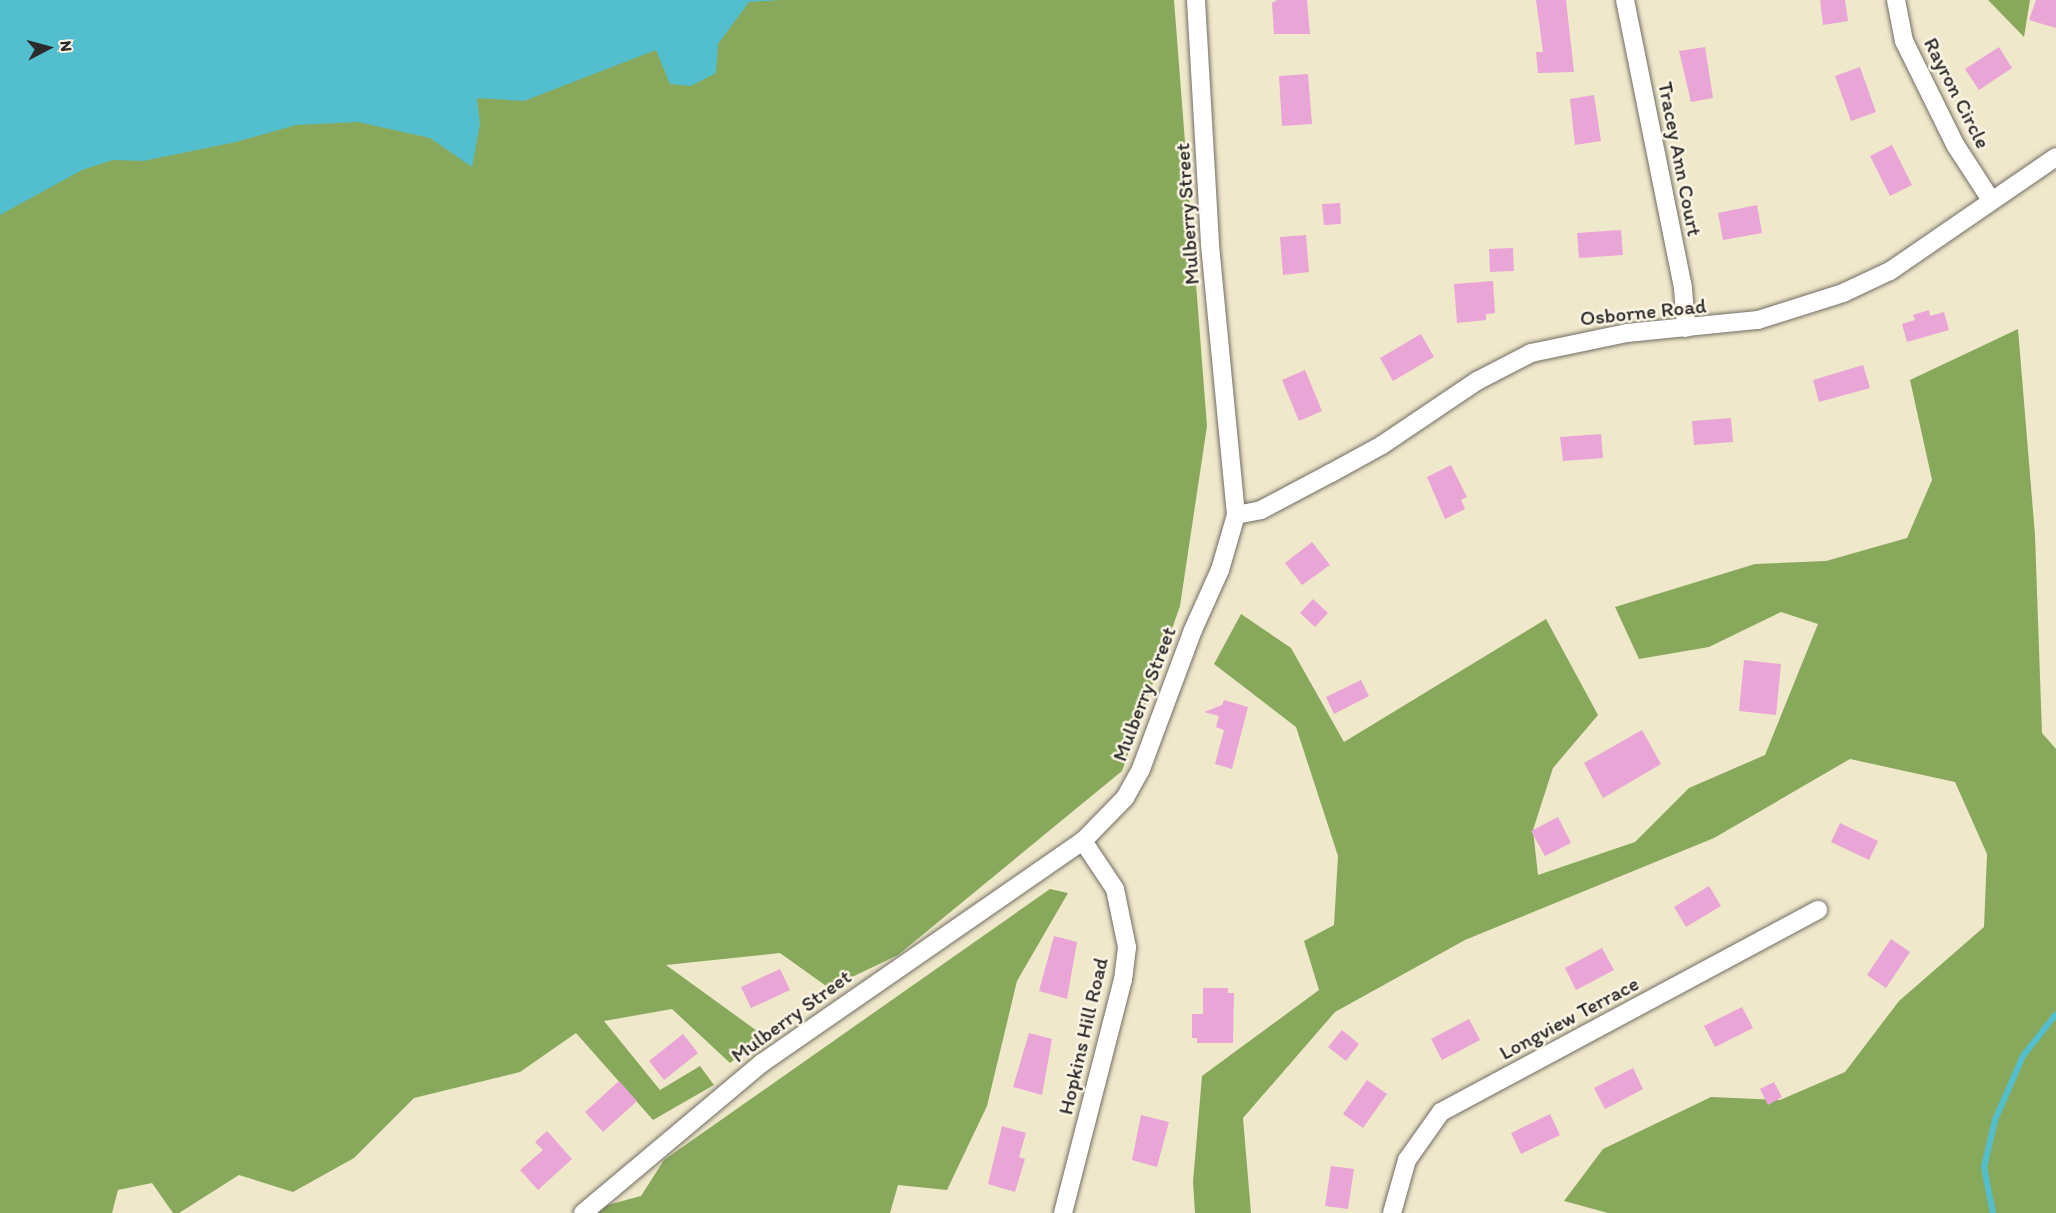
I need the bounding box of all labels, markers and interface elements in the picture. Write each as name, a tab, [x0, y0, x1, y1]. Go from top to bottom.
north arrow	[18, 18, 78, 78]
street label: Rayron Circle	[1918, 33, 1996, 153]
text: N	[56, 40, 76, 52]
street label: Tracey Ann Court	[1653, 80, 1707, 238]
street label: Mulberry Street	[1169, 142, 1205, 286]
street label: Osborne Road	[1579, 293, 1707, 331]
street label: Mulberry Street	[1107, 623, 1181, 765]
street label: Hopkins Hill Road	[1053, 955, 1113, 1117]
street label: Mulberry Street	[726, 964, 856, 1068]
street label: Longview Terrace	[1495, 971, 1643, 1065]

